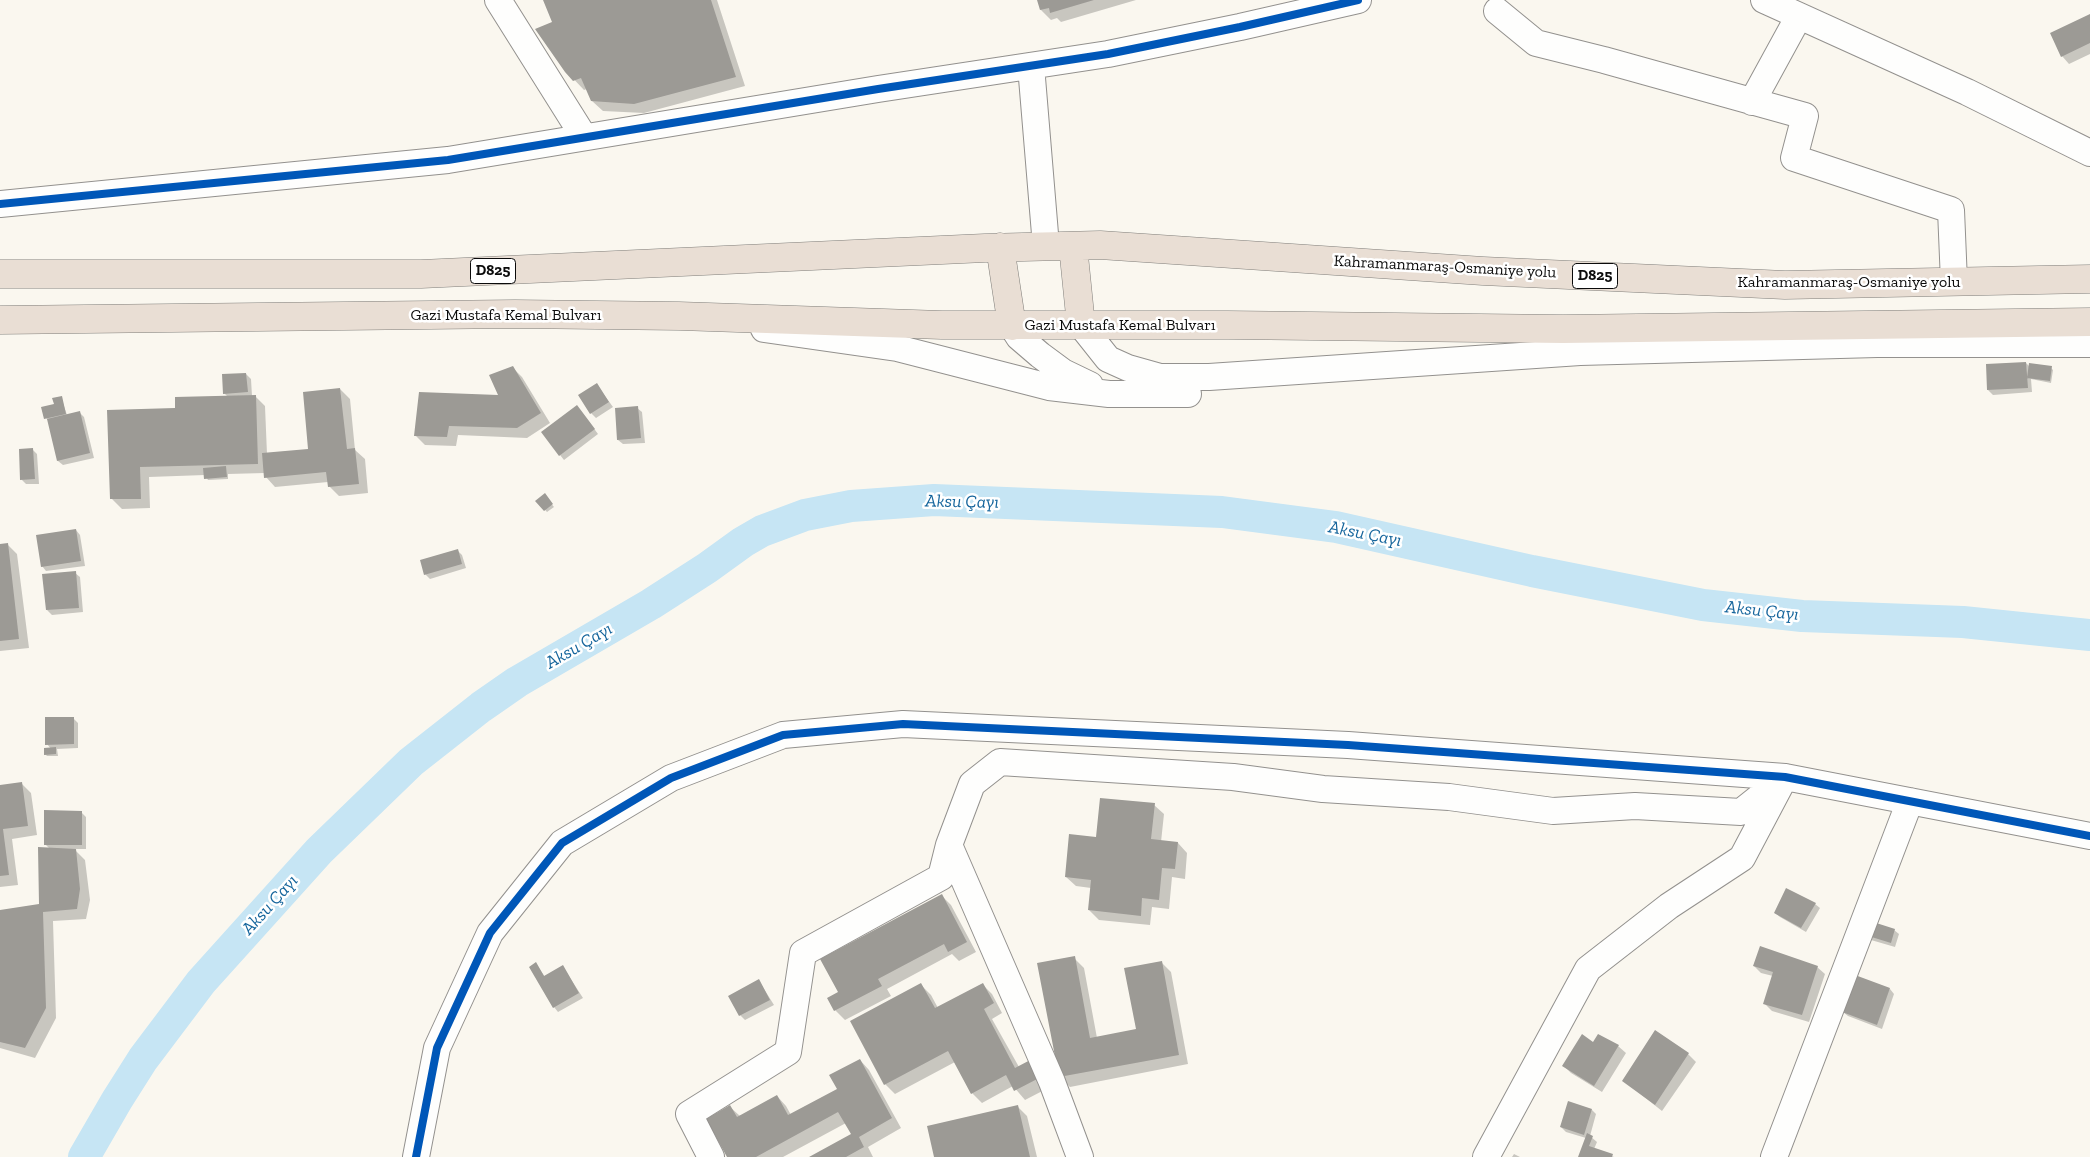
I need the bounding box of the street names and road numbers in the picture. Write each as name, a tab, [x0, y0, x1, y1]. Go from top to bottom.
street label: Kahramanmaraş-Osmaniye yolu	[1333, 252, 1557, 282]
road number: D825	[470, 258, 516, 284]
road number: D825	[1572, 264, 1618, 288]
street label: Kahramanmaraş-Osmaniye yolu	[1738, 272, 1960, 292]
street label: Gazi Mustafa Kemal Bulvarı	[411, 305, 601, 325]
street label: Gazi Mustafa Kemal Bulvarı	[1025, 315, 1215, 335]

